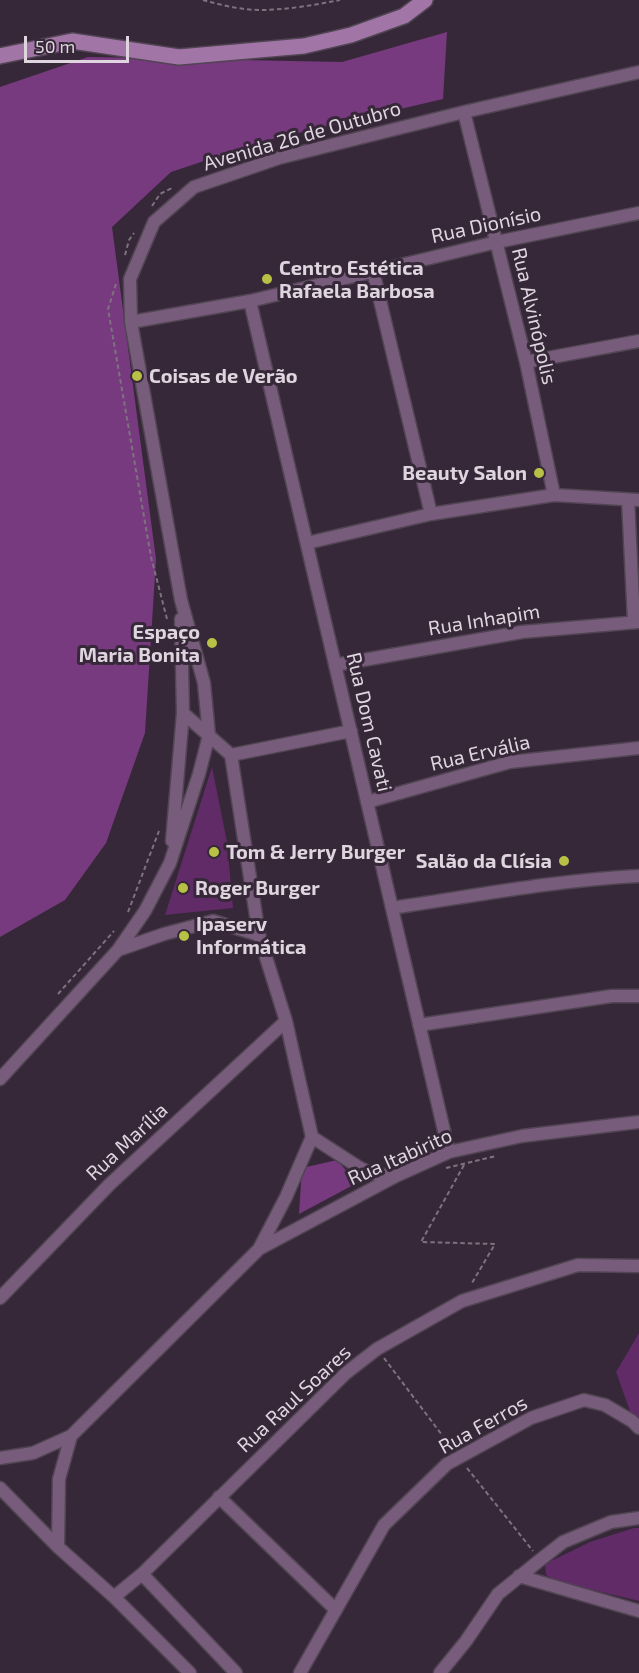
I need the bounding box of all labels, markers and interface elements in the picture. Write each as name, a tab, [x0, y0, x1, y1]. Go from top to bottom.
scale bar	[27, 24, 132, 62]
text: 50 m	[35, 35, 75, 57]
street label: Avenida 26 de Outubro	[200, 96, 404, 176]
street label: Rua Dionísio	[429, 202, 543, 248]
street label: Rua Alvinópolis	[507, 245, 561, 387]
place label: Centro Estética Rafaela Barbosa	[279, 256, 435, 303]
marker: Centro Estética Rafaela Barbosa	[260, 272, 274, 286]
place label: Coisas de Verão	[149, 364, 298, 388]
marker: Coisas de Verão	[130, 369, 144, 383]
place label: Beauty Salon	[402, 461, 527, 485]
marker: Beauty Salon	[532, 466, 546, 480]
street label: Rua Inhapim	[426, 599, 542, 641]
place label: Espaço Maria Bonita	[79, 620, 200, 667]
marker: Espaço Maria Bonita	[205, 636, 219, 650]
street label: Rua Dom Cavati	[341, 650, 397, 794]
street label: Rua Ervália	[428, 730, 532, 776]
place label: Tom & Jerry Burger	[226, 840, 405, 864]
marker: Tom & Jerry Burger	[207, 845, 221, 859]
place label: Salão da Clísia	[416, 849, 552, 873]
marker: Salão da Clísia	[557, 854, 571, 868]
place label: Roger Burger	[195, 876, 320, 900]
marker: Roger Burger	[176, 881, 190, 895]
place label: Ipaserv Informática	[196, 912, 306, 959]
marker: Ipaserv Informática	[177, 929, 191, 943]
street label: Rua Marília	[81, 1098, 173, 1186]
street label: Rua Itabirito	[344, 1123, 456, 1191]
street label: Rua Raul Soares	[232, 1340, 356, 1458]
street label: Rua Ferros	[434, 1391, 532, 1459]

